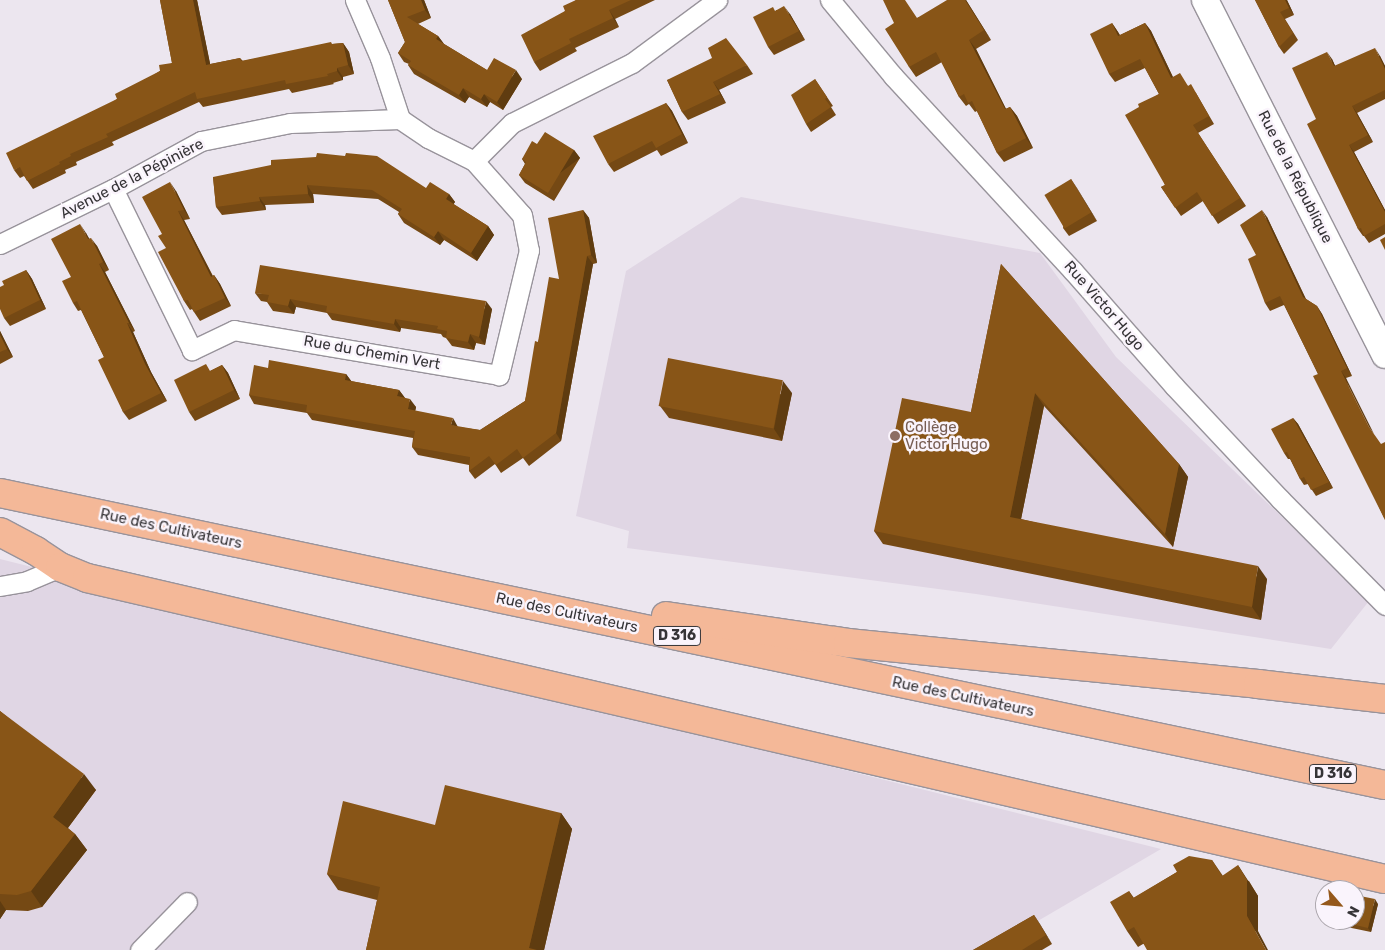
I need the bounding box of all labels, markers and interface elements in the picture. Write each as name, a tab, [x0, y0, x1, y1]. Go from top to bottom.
street label: Rue de la République	[1254, 108, 1336, 246]
street label: Avenue de la Pépinière	[57, 135, 207, 223]
street label: Rue Victor Hugo	[1060, 257, 1148, 355]
street label: Rue du Chemin Vert	[302, 332, 442, 374]
place label: Collège Victor Hugo	[905, 418, 988, 453]
marker: Collège Victor Hugo	[889, 430, 901, 442]
street label: Rue des Cultivateurs	[98, 505, 244, 553]
street label: Rue des Cultivateurs	[494, 589, 640, 637]
road number: D 316	[652, 624, 702, 648]
street label: Rue des Cultivateurs	[890, 673, 1036, 721]
road number: D 316	[1308, 762, 1358, 786]
north arrow	[1315, 880, 1365, 930]
text: N	[1343, 903, 1363, 920]

